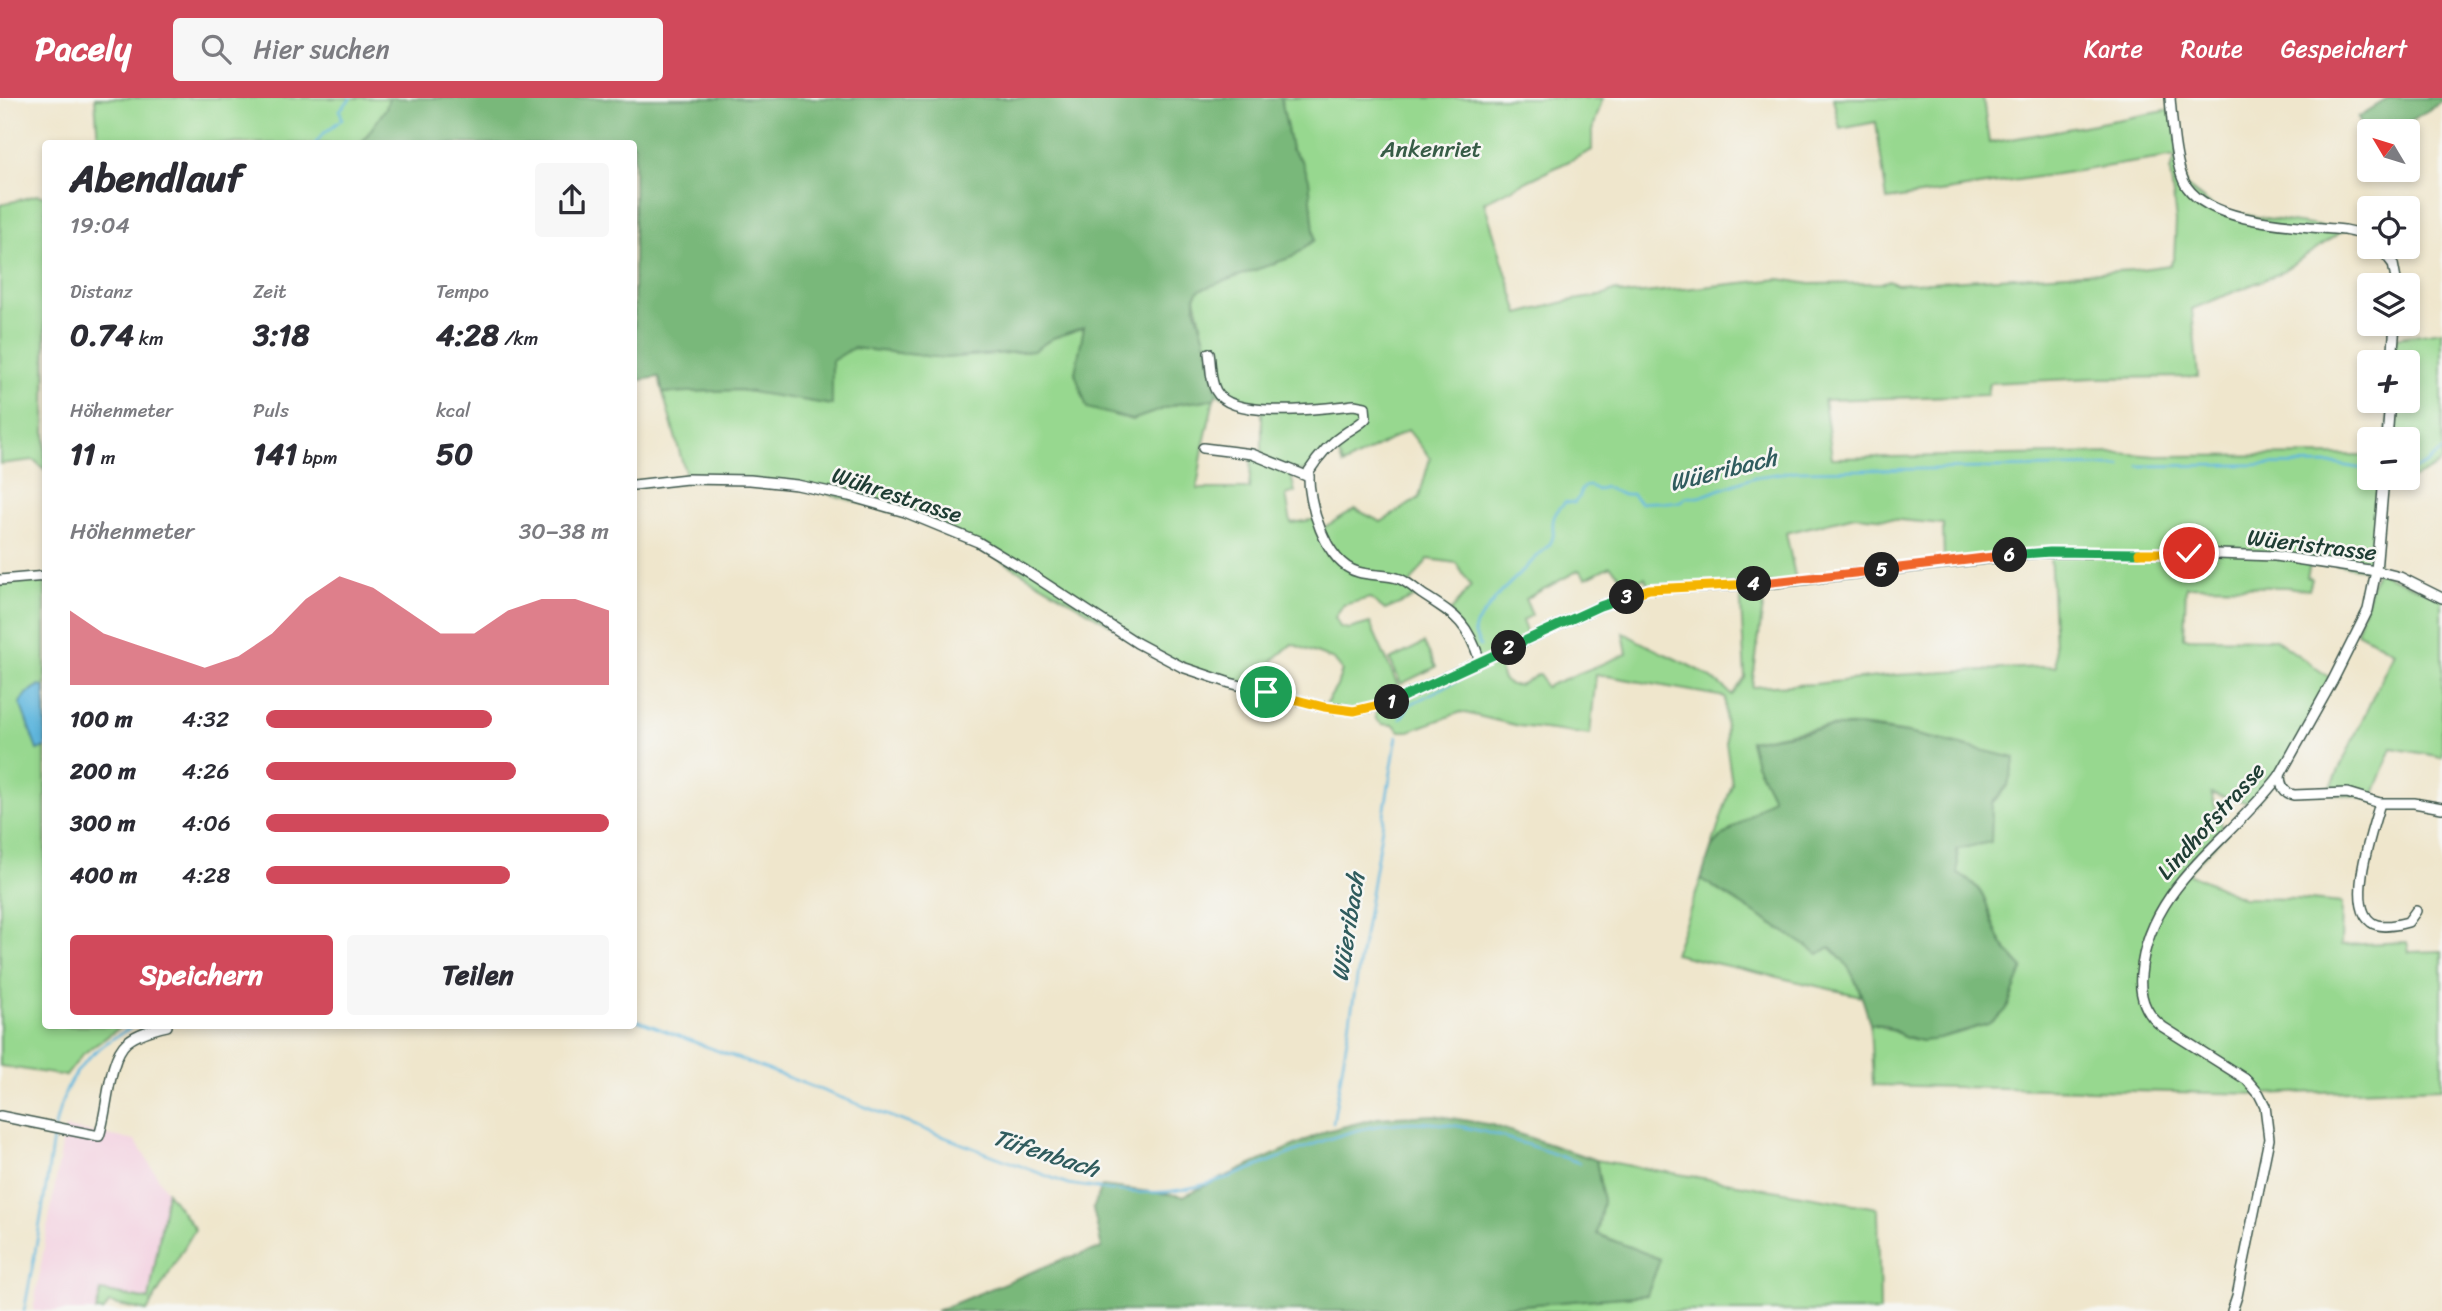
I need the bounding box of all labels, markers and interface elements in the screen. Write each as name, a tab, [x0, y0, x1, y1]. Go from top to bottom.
search box	[173, 18, 663, 81]
text: Pacely	[35, 20, 131, 78]
text: Hier suchen	[253, 26, 390, 72]
text: Karte	[2084, 28, 2143, 70]
text: Route	[2181, 28, 2243, 70]
text: Gespeichert	[2281, 28, 2407, 70]
icon: search	[197, 30, 235, 68]
north arrow	[2357, 119, 2420, 182]
map controls	[2357, 119, 2420, 490]
park label: Ankenriet	[1380, 129, 1481, 170]
text: Abendlauf	[70, 145, 243, 212]
button: share	[535, 163, 609, 237]
button: locate	[2357, 196, 2420, 259]
text: 19:04	[70, 205, 130, 246]
button: layers	[2357, 273, 2420, 336]
text: Distanz	[70, 275, 133, 308]
text: Zeit	[253, 275, 287, 308]
text: Tempo	[436, 275, 489, 308]
text: 0.74	[70, 308, 134, 362]
text: 3:18	[253, 308, 310, 362]
text: 4:28	[436, 308, 499, 362]
text: km	[134, 322, 164, 355]
text: /km	[499, 322, 538, 355]
button: +	[2357, 350, 2420, 413]
text: Höhenmeter	[70, 394, 173, 427]
text: Puls	[253, 394, 289, 427]
text: kcal	[436, 394, 471, 427]
text: 11	[70, 427, 96, 481]
text: 141	[253, 427, 298, 481]
text: 50	[436, 427, 473, 481]
button: −	[2357, 427, 2420, 490]
water label: Wüeribach	[1665, 436, 1784, 504]
text: m	[96, 441, 115, 474]
text: bpm	[298, 441, 338, 474]
street label: Wührestrasse	[827, 455, 967, 535]
text: Höhenmeter	[70, 511, 194, 552]
text: 30–38 m	[519, 511, 609, 552]
street label: Wüeristrasse	[2245, 517, 2379, 573]
pin	[2159, 523, 2219, 583]
icon: check	[2170, 534, 2208, 572]
pin: 6	[1993, 538, 2028, 573]
text: 6	[2004, 538, 2015, 571]
pin: 5	[1864, 552, 1899, 588]
text: 5	[1876, 553, 1887, 586]
pin: 4	[1736, 566, 1772, 602]
text: 4	[1748, 567, 1759, 600]
pin: 3	[1610, 580, 1644, 614]
text: 3	[1621, 580, 1632, 613]
pin: 2	[1492, 630, 1526, 666]
text: 2	[1503, 631, 1514, 664]
pin	[1236, 662, 1296, 722]
icon: arrive	[1247, 673, 1285, 711]
pin: 1	[1374, 684, 1410, 720]
text: 1	[1387, 685, 1396, 718]
text: 100 m	[70, 699, 133, 740]
text: 4:32	[182, 699, 229, 740]
text: 200 m	[70, 751, 136, 792]
text: 4:26	[182, 751, 230, 792]
street label: Lindhofstrasse	[2146, 752, 2276, 890]
text: 300 m	[70, 803, 135, 844]
text: 4:06	[182, 803, 231, 844]
text: 400 m	[70, 855, 137, 896]
text: 4:28	[182, 855, 230, 896]
water label: Wüeribach	[1319, 867, 1378, 984]
button: Speichern	[70, 935, 333, 1015]
button: Teilen	[347, 935, 609, 1015]
water label: Tüfenbach	[987, 1116, 1107, 1191]

